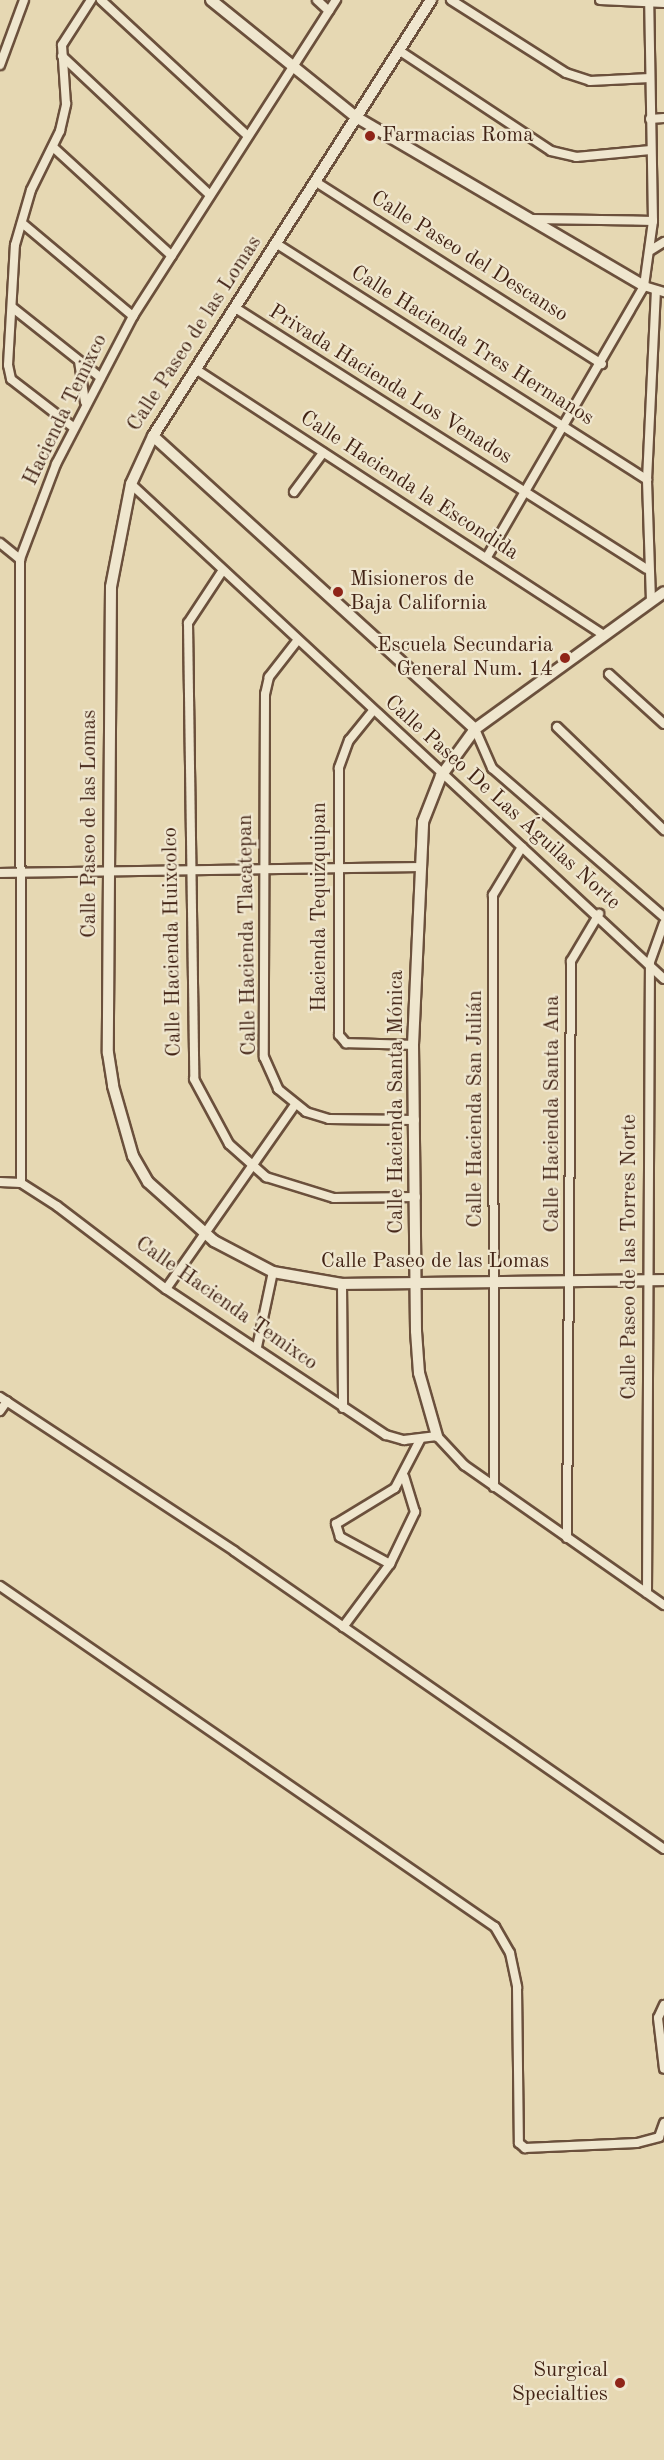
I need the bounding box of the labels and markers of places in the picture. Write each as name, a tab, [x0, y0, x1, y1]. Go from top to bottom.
place label: Farmacias Roma	[382, 123, 534, 149]
marker: Farmacias Roma	[363, 129, 377, 143]
place label: Misioneros de Baja California	[350, 567, 487, 617]
marker: Misioneros de Baja California	[331, 585, 345, 599]
place label: Escuela Secundaria General Num. 14	[377, 633, 553, 683]
marker: Escuela Secundaria General Num. 14	[558, 651, 572, 665]
place label: Surgical Specialties	[512, 2358, 608, 2408]
marker: Surgical Specialties	[613, 2376, 627, 2390]

